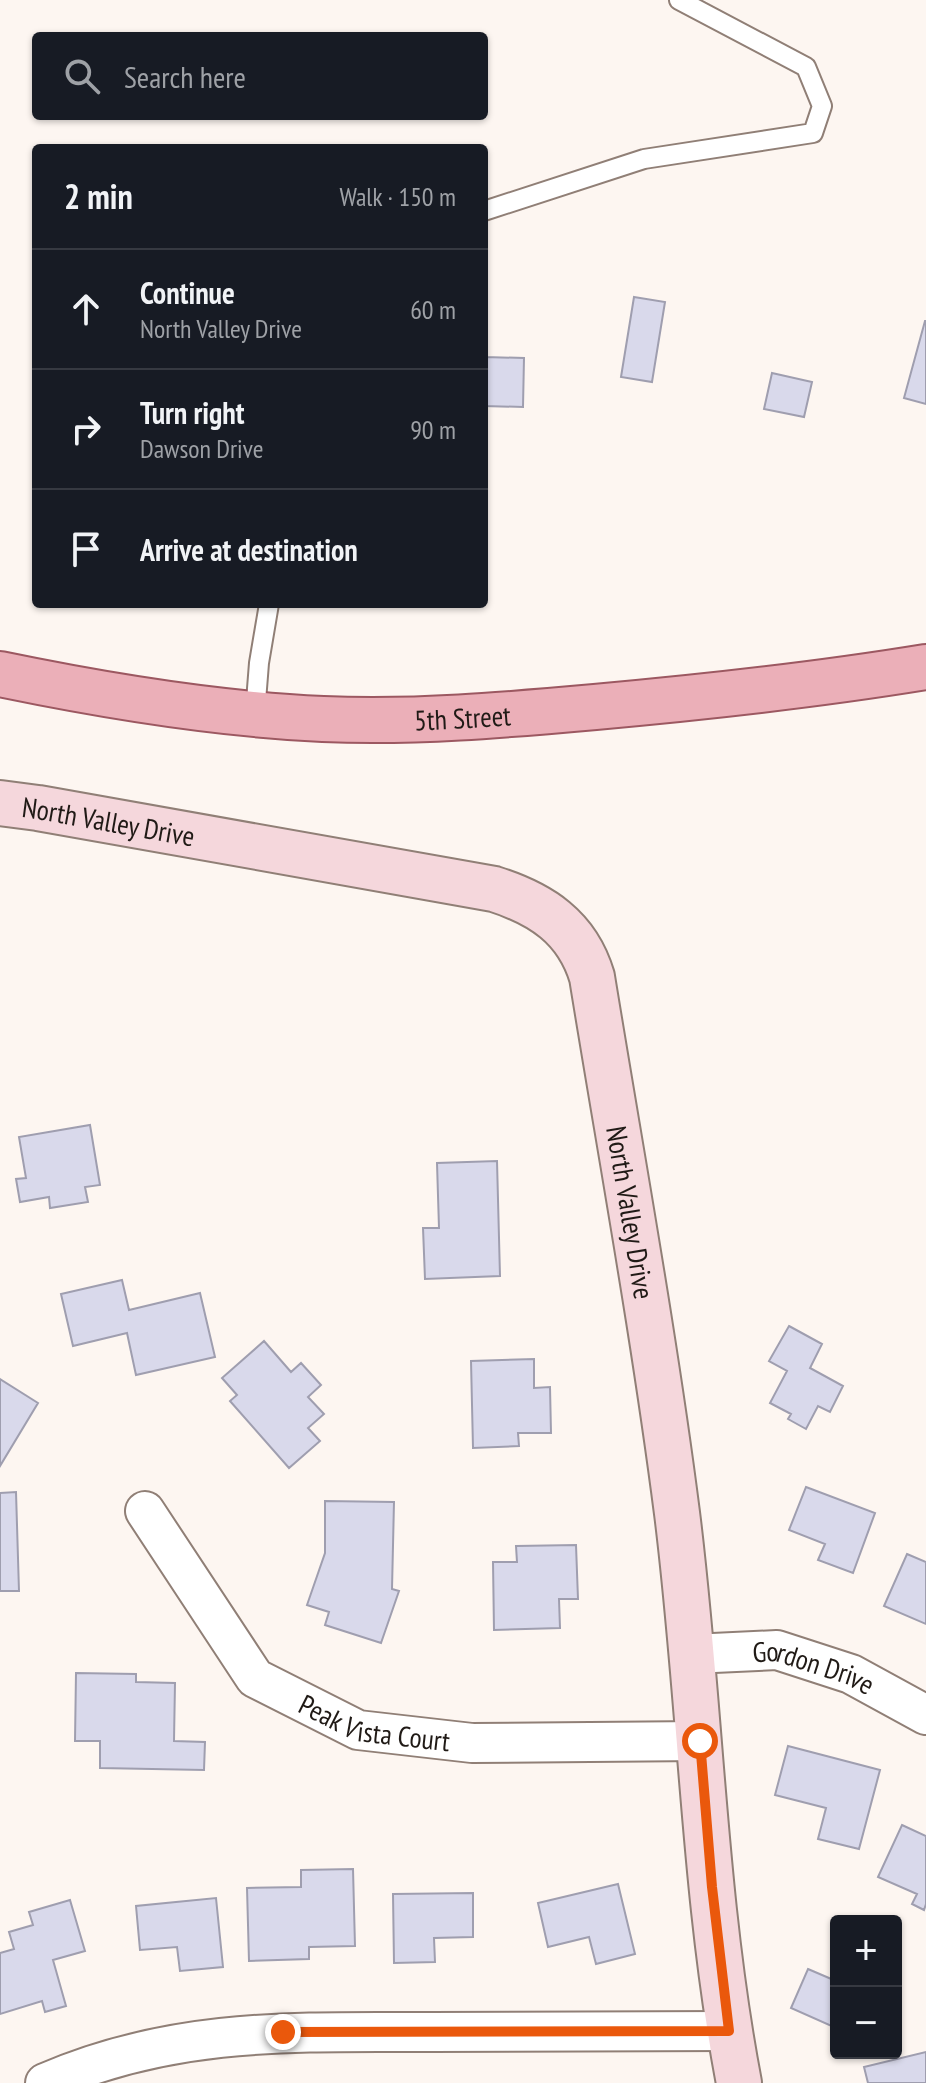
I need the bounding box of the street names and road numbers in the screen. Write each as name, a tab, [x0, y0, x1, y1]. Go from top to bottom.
street label: 5th Street	[414, 696, 512, 738]
street label: North Valley Drive	[20, 788, 198, 854]
street label: North Valley Drive	[599, 1123, 664, 1302]
street label: Gordon Drive	[752, 1631, 881, 1702]
street label: Peak Vista Court	[293, 1685, 452, 1759]

